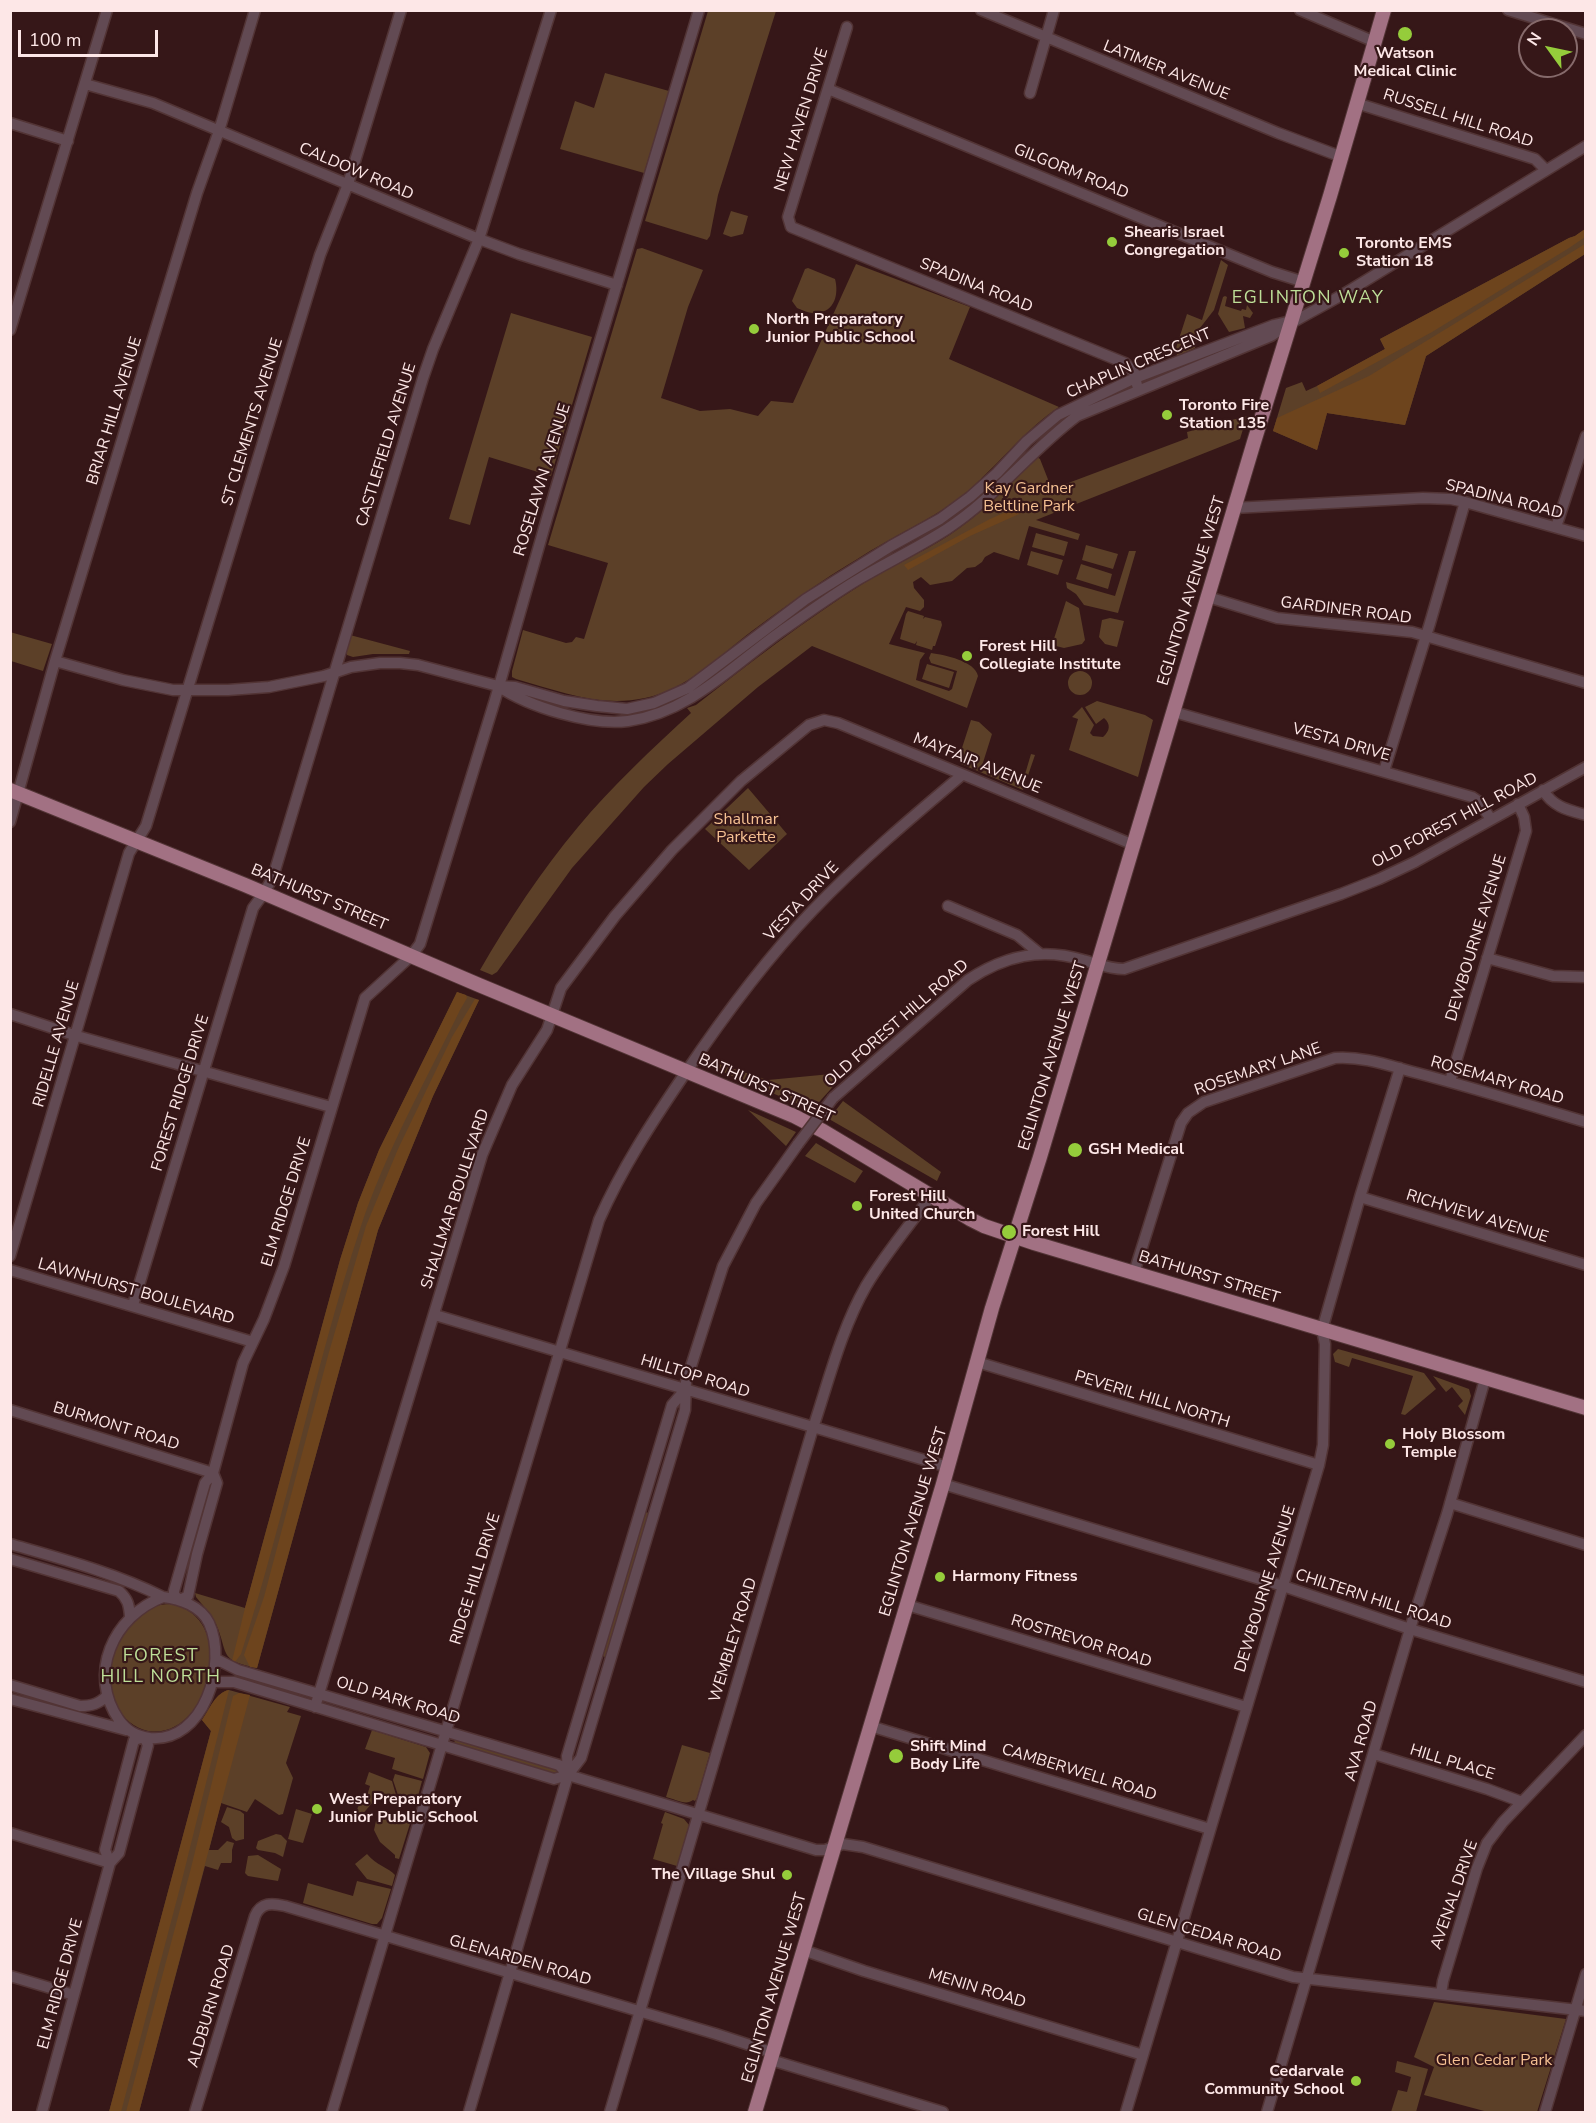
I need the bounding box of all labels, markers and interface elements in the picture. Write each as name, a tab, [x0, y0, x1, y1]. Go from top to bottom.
scale bar	[21, 18, 160, 56]
north arrow	[1518, 18, 1578, 78]
marker: Watson Medical Clinic	[1396, 25, 1414, 43]
text: 100 m	[29, 28, 81, 52]
text: N	[1522, 28, 1547, 50]
street label: LATIMER AVENUE	[1100, 37, 1232, 105]
place label: Watson Medical Clinic	[1354, 44, 1456, 82]
street label: NEW HAVEN DRIVE	[771, 46, 833, 194]
street label: RUSSELL HILL ROAD	[1380, 86, 1536, 152]
street label: CALDOW ROAD	[296, 139, 416, 205]
street label: GILGORM ROAD	[1011, 140, 1131, 204]
place label: Shearis Israel Congregation	[1124, 223, 1225, 261]
place label: Toronto EMS Station 18	[1356, 234, 1452, 272]
marker: Shearis Israel Congregation	[1105, 235, 1119, 249]
marker: Toronto EMS Station 18	[1337, 246, 1351, 260]
street label: SPADINA ROAD	[917, 255, 1035, 317]
district label: EGLINTON WAY	[1232, 288, 1384, 310]
place label: North Preparatory Junior Public School	[766, 310, 915, 348]
marker: North Preparatory Junior Public School	[747, 322, 761, 336]
street label: CHAPLIN CRESCENT	[1064, 325, 1214, 403]
street label: BRIAR HILL AVENUE	[83, 335, 147, 487]
street label: ST CLEMENTS AVENUE	[218, 336, 288, 508]
street label: CASTLEFIELD AVENUE	[353, 361, 421, 529]
place label: Toronto Fire Station 135	[1179, 396, 1269, 434]
street label: ROSELAWN AVENUE	[511, 401, 575, 559]
marker: Toronto Fire Station 135	[1160, 408, 1174, 422]
street label: SPADINA ROAD	[1443, 476, 1565, 524]
park label: Kay Gardner Beltline Park	[983, 479, 1075, 517]
street label: EGLINTON AVENUE WEST	[1154, 494, 1230, 688]
street label: GARDINER ROAD	[1279, 593, 1413, 629]
place label: Forest Hill Collegiate Institute	[979, 637, 1121, 675]
marker: Forest Hill Collegiate Institute	[960, 649, 974, 663]
street label: VESTA DRIVE	[1290, 720, 1392, 766]
street label: MAYFAIR AVENUE	[910, 730, 1044, 798]
street label: OLD FOREST HILL ROAD	[1369, 769, 1541, 873]
park label: Shallmar Parkette	[714, 810, 778, 848]
street label: DEWBOURNE AVENUE	[1442, 852, 1512, 1024]
street label: VESTA DRIVE	[761, 859, 843, 945]
street label: BATHURST STREET	[248, 861, 390, 935]
street label: OLD FOREST HILL ROAD	[821, 956, 973, 1092]
street label: EGLINTON AVENUE WEST	[1015, 959, 1091, 1153]
street label: RIDELLE AVENUE	[30, 979, 84, 1109]
street label: FOREST RIDGE DRIVE	[148, 1012, 214, 1174]
street label: ROSEMARY LANE	[1192, 1039, 1324, 1101]
street label: BATHURST STREET	[695, 1050, 837, 1128]
street label: ROSEMARY ROAD	[1428, 1053, 1566, 1109]
street label: SHALLMAR BOULEVARD	[418, 1107, 494, 1291]
street label: ELM RIDGE DRIVE	[258, 1135, 316, 1269]
place label: GSH Medical	[1088, 1140, 1184, 1160]
marker: GSH Medical	[1066, 1141, 1084, 1159]
street label: RICHVIEW AVENUE	[1404, 1186, 1550, 1248]
place label: Forest Hill United Church	[869, 1187, 975, 1225]
marker: Forest Hill United Church	[850, 1199, 864, 1213]
place label: Forest Hill	[1022, 1222, 1100, 1242]
marker: Forest Hill	[1000, 1223, 1018, 1241]
street label: BATHURST STREET	[1136, 1247, 1282, 1309]
street label: LAWNHURST BOULEVARD	[36, 1255, 236, 1329]
street label: HILLTOP ROAD	[638, 1351, 752, 1403]
street label: PEVERIL HILL NORTH	[1072, 1367, 1232, 1433]
street label: BURMONT ROAD	[51, 1399, 181, 1455]
street label: EGLINTON AVENUE WEST	[876, 1425, 952, 1619]
place label: Holy Blossom Temple	[1402, 1425, 1505, 1463]
marker: Holy Blossom Temple	[1383, 1437, 1397, 1451]
street label: DEWBOURNE AVENUE	[1231, 1503, 1301, 1675]
street label: RIDGE HILL DRIVE	[447, 1511, 505, 1647]
street label: CHILTERN HILL ROAD	[1292, 1566, 1454, 1634]
place label: Harmony Fitness	[952, 1567, 1078, 1587]
marker: Harmony Fitness	[933, 1570, 947, 1584]
street label: WEMBLEY ROAD	[706, 1575, 762, 1705]
street label: ROSTREVOR ROAD	[1008, 1611, 1154, 1673]
district label: FOREST HILL NORTH	[101, 1646, 221, 1688]
street label: OLD PARK ROAD	[334, 1673, 462, 1729]
street label: AVA ROAD	[1341, 1698, 1383, 1784]
place label: Shift Mind Body Life	[910, 1737, 986, 1775]
street label: CAMBERWELL ROAD	[999, 1740, 1159, 1806]
street label: HILL PLACE	[1407, 1741, 1497, 1785]
marker: Shift Mind Body Life	[887, 1747, 905, 1765]
place label: West Preparatory Junior Public School	[329, 1790, 478, 1828]
marker: West Preparatory Junior Public School	[310, 1802, 324, 1816]
street label: AVENAL DRIVE	[1427, 1838, 1483, 1952]
place label: The Village Shul	[652, 1865, 775, 1885]
marker: The Village Shul	[780, 1868, 794, 1882]
street label: EGLINTON AVENUE WEST	[739, 1891, 811, 2085]
street label: GLEN CEDAR ROAD	[1134, 1905, 1284, 1967]
street label: ELM RIDGE DRIVE	[34, 1917, 88, 2051]
street label: GLENARDEN ROAD	[447, 1931, 593, 1991]
street label: ALDBURN ROAD	[184, 1942, 240, 2070]
street label: MENIN ROAD	[926, 1965, 1028, 2013]
park label: Glen Cedar Park	[1436, 2051, 1552, 2071]
place label: Cedarvale Community School	[1204, 2062, 1344, 2100]
marker: Cedarvale Community School	[1349, 2074, 1363, 2088]

